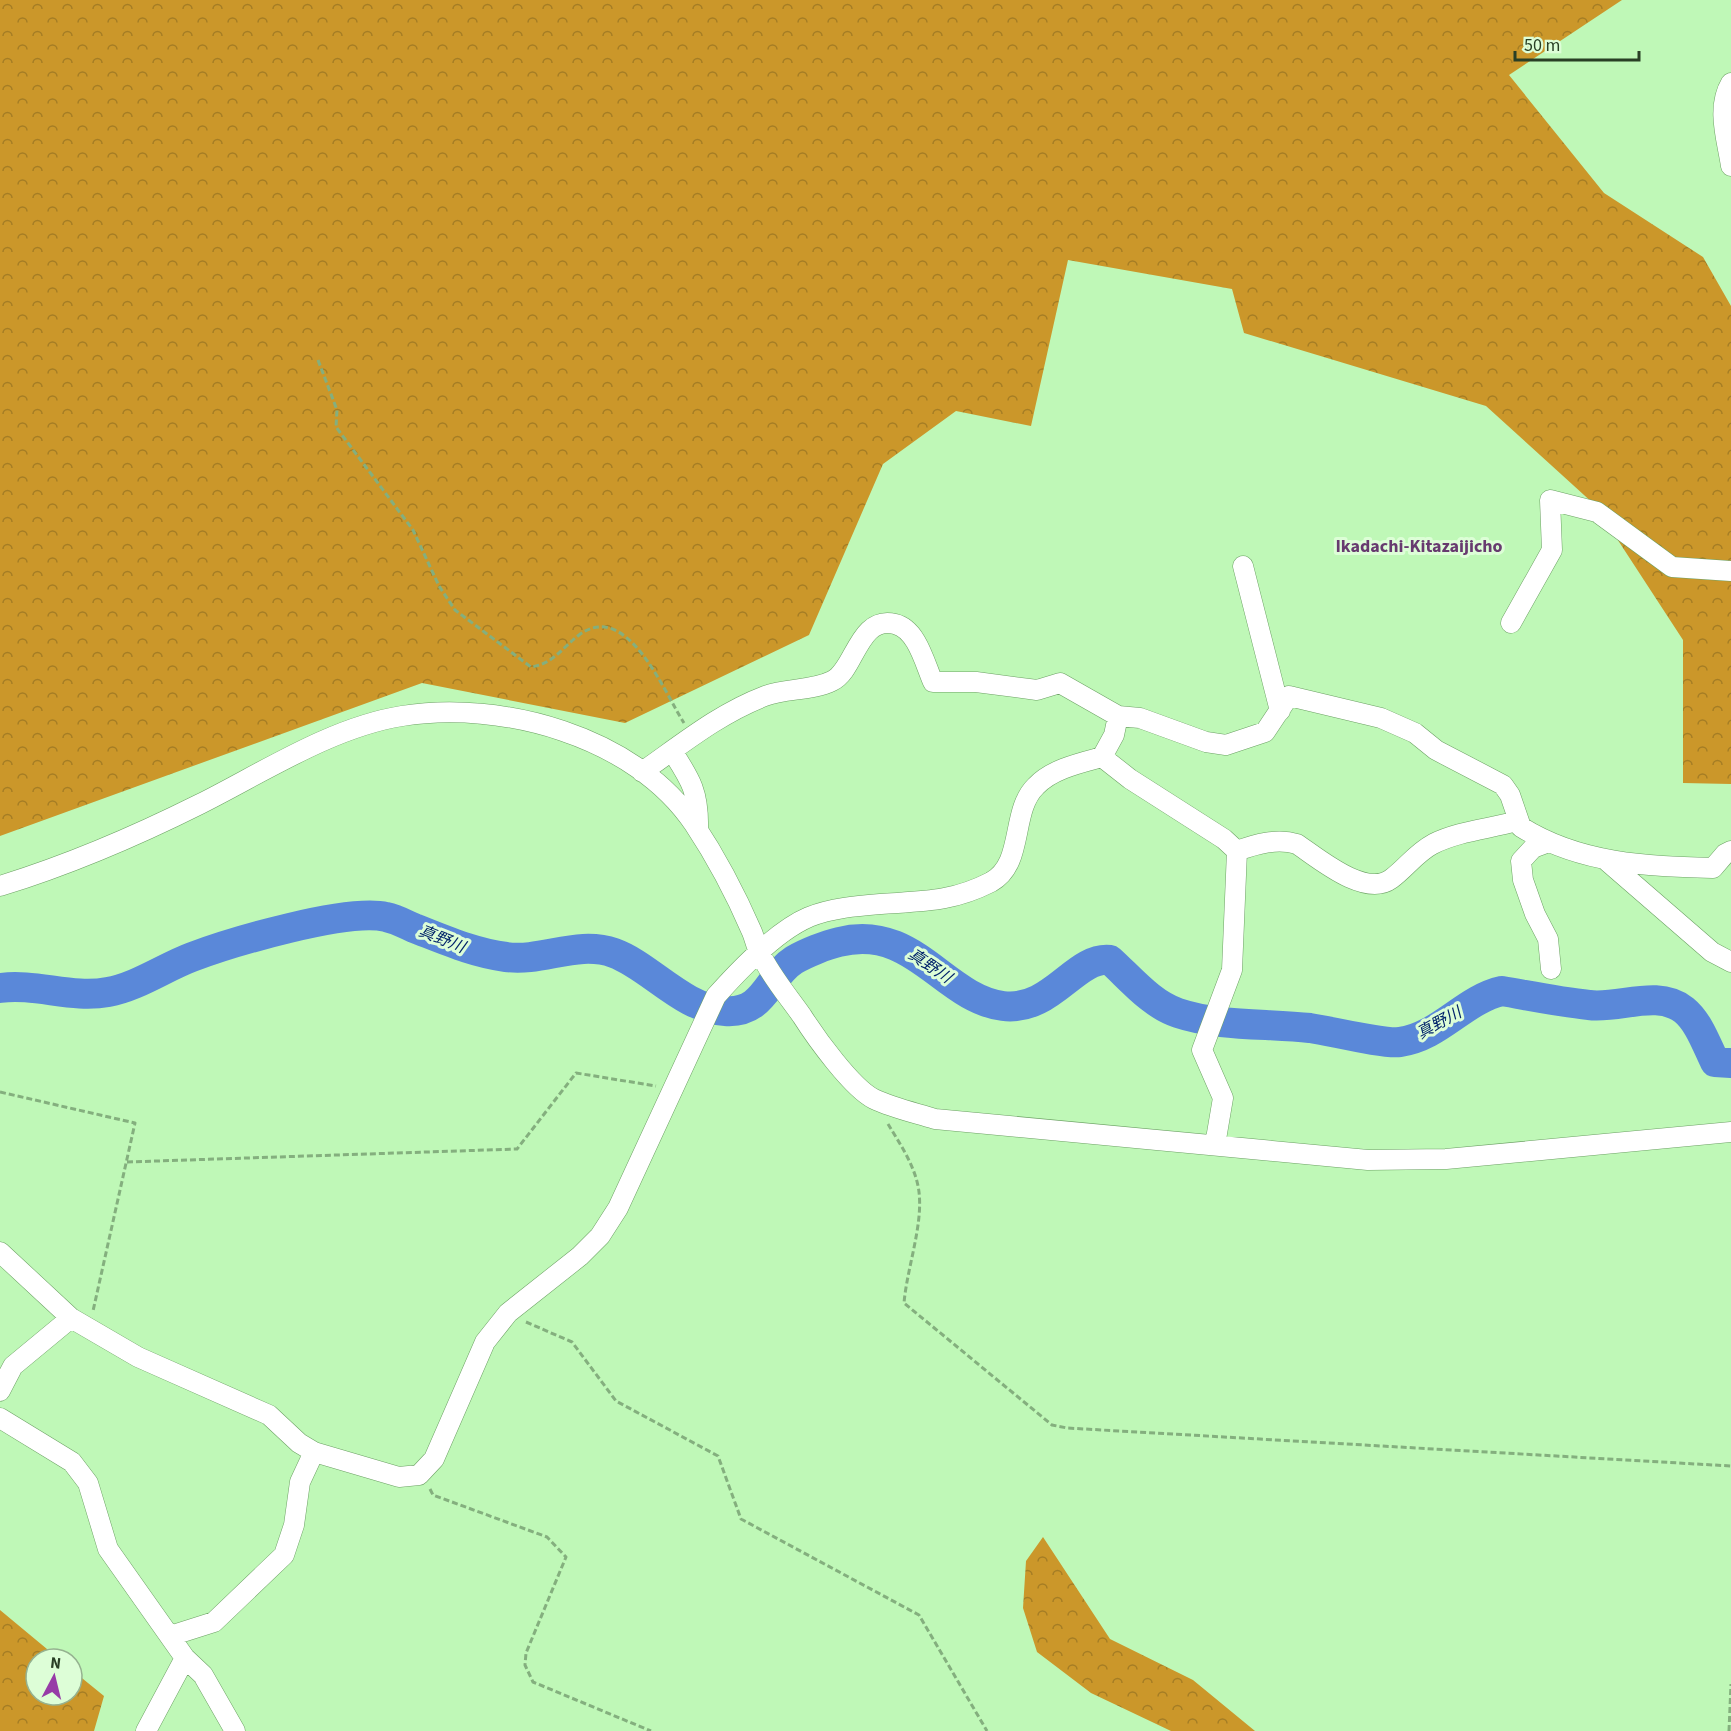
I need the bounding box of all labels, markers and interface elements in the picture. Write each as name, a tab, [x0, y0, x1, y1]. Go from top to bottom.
scale bar	[1515, 24, 1640, 62]
text: 50 m	[1524, 33, 1560, 58]
district label: Ikadachi-Kitazaijicho	[1335, 534, 1503, 559]
water label: 真野川	[416, 920, 470, 959]
water label: 真野川	[904, 943, 958, 990]
water label: 真野川	[1413, 1001, 1467, 1044]
north arrow	[24, 1647, 84, 1707]
text: N	[49, 1652, 62, 1675]

